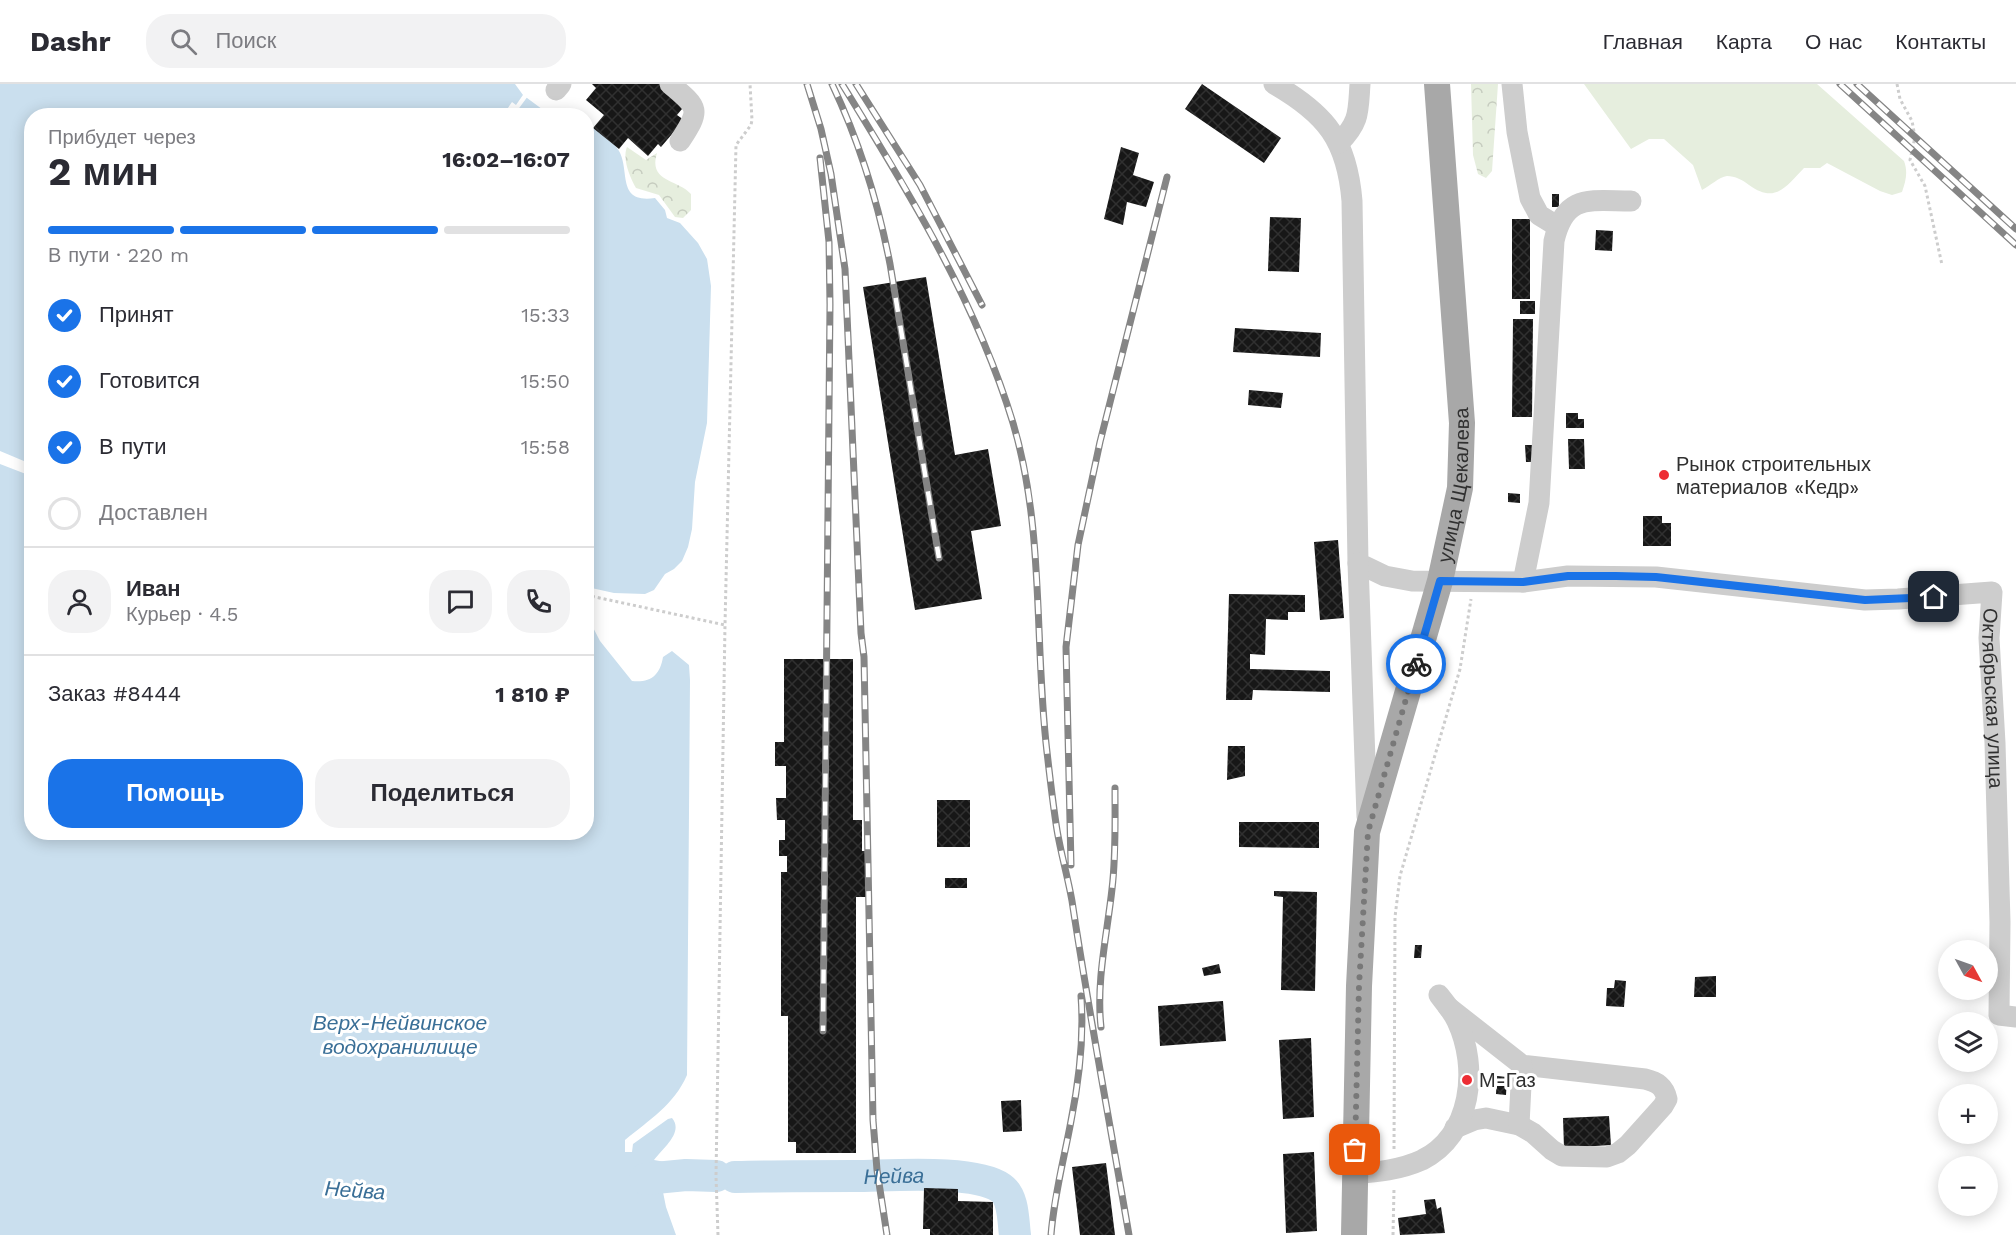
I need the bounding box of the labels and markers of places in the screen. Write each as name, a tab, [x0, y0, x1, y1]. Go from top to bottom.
place label: Рынок строительных материалов «Кедр»	[1676, 452, 1871, 499]
marker: Рынок строительных материалов «Кедр»	[1657, 468, 1671, 482]
pin	[1908, 571, 1959, 622]
place label: М-Газ	[1479, 1068, 1536, 1092]
marker: М-Газ	[1460, 1073, 1474, 1087]
pin	[1329, 1124, 1380, 1175]

